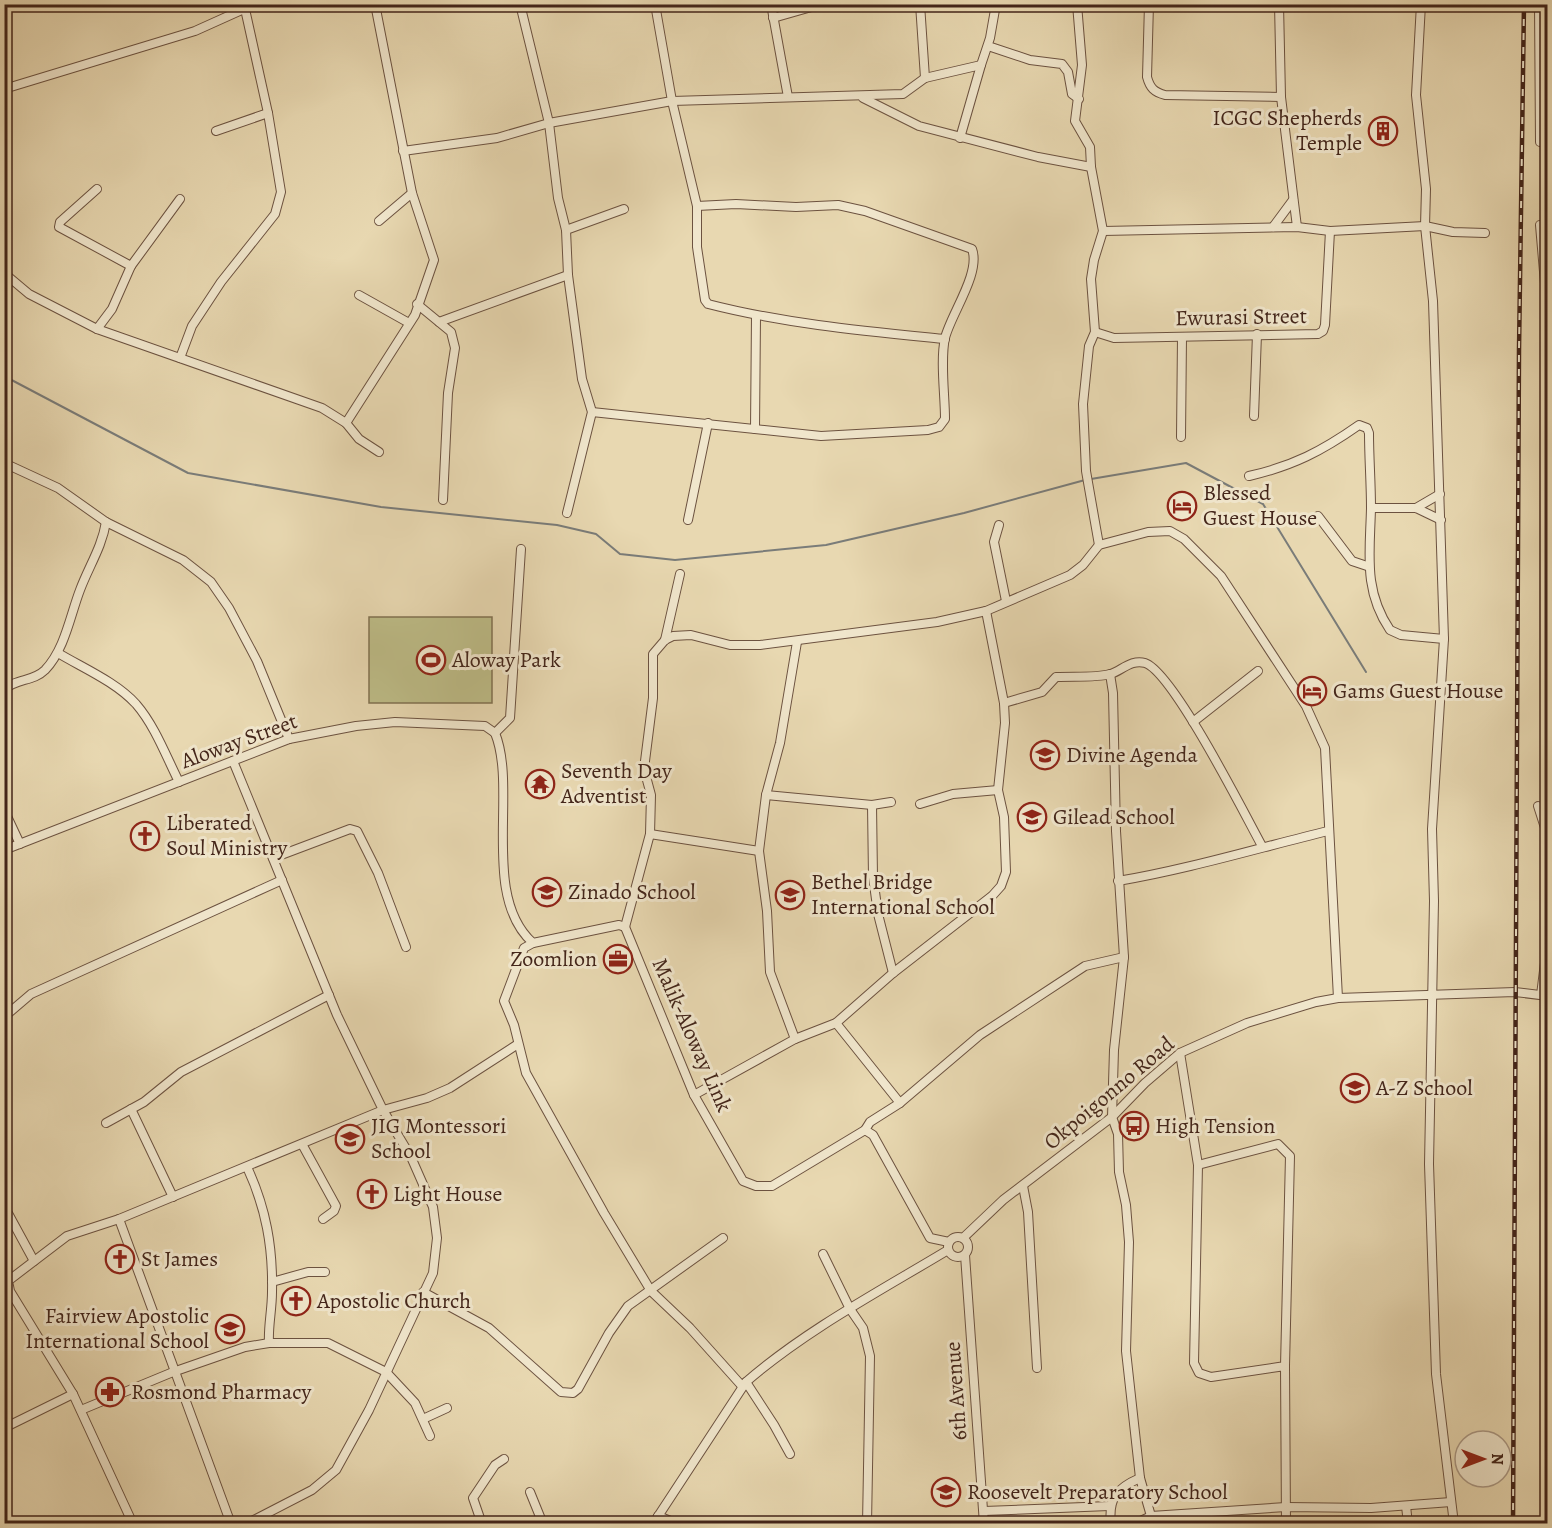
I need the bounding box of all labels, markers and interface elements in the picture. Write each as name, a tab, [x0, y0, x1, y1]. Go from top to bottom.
place label: ICGC Shepherds Temple	[1213, 103, 1362, 158]
building icon: ICGC Shepherds Temple	[1367, 115, 1399, 147]
street label: Ewurasi Street	[1175, 301, 1307, 333]
place label: Blessed Guest House	[1203, 478, 1317, 533]
hotel icon: Blessed Guest House	[1166, 490, 1198, 522]
sports icon: Aloway Park	[415, 644, 447, 676]
place label: Aloway Park	[451, 645, 561, 675]
hotel icon: Gams Guest House	[1296, 675, 1328, 707]
place label: Gams Guest House	[1333, 676, 1503, 706]
street label: Aloway Street	[176, 706, 301, 776]
school or university icon: Divine Agenda	[1029, 739, 1061, 771]
place label: Divine Agenda	[1066, 740, 1199, 770]
place label: Seventh Day Adventist	[560, 756, 672, 811]
temple icon: Seventh Day Adventist	[524, 768, 556, 800]
school or university icon: Gilead School	[1016, 801, 1048, 833]
place label: Gilead School	[1053, 802, 1175, 832]
place label: Liberated Soul Ministry	[166, 808, 288, 863]
church icon: Liberated Soul Ministry	[129, 820, 161, 852]
place label: Bethel Bridge International School	[811, 867, 995, 922]
school or university icon: Zinado School	[531, 876, 563, 908]
place label: Zinado School	[568, 877, 696, 907]
school or university icon: Bethel Bridge International School	[774, 879, 806, 911]
office icon: Zoomlion	[602, 943, 634, 975]
place label: Zoomlion	[510, 944, 597, 974]
street label: Malik-Aloway Link	[645, 953, 739, 1117]
street label: Okpoigonno Road	[1037, 1029, 1181, 1157]
school or university icon: A-Z School	[1339, 1072, 1371, 1104]
place label: A-Z School	[1375, 1073, 1473, 1103]
bus stop icon: High Tension	[1118, 1110, 1150, 1142]
place label: JIG Montessori School	[371, 1111, 507, 1166]
place label: High Tension	[1155, 1111, 1275, 1141]
school or university icon: JIG Montessori School	[334, 1123, 366, 1155]
church icon: Light House	[356, 1178, 388, 1210]
place label: Light House	[393, 1179, 502, 1209]
church icon: St James	[104, 1243, 136, 1275]
place label: St James	[141, 1244, 218, 1274]
church icon: Apostolic Church	[280, 1285, 312, 1317]
place label: Apostolic Church	[316, 1286, 471, 1316]
place label: Fairview Apostolic International School	[25, 1301, 209, 1356]
school or university icon: Fairview Apostolic International School	[214, 1313, 246, 1345]
street label: 6th Avenue	[938, 1341, 974, 1441]
pharmacy icon: Rosmond Pharmacy	[94, 1376, 126, 1408]
place label: Rosmond Pharmacy	[131, 1377, 312, 1407]
north arrow	[1453, 1429, 1513, 1489]
text: N	[1486, 1453, 1508, 1465]
school or university icon: Roosevelt Preparatory School	[930, 1476, 962, 1508]
place label: Roosevelt Preparatory School	[967, 1477, 1228, 1507]

